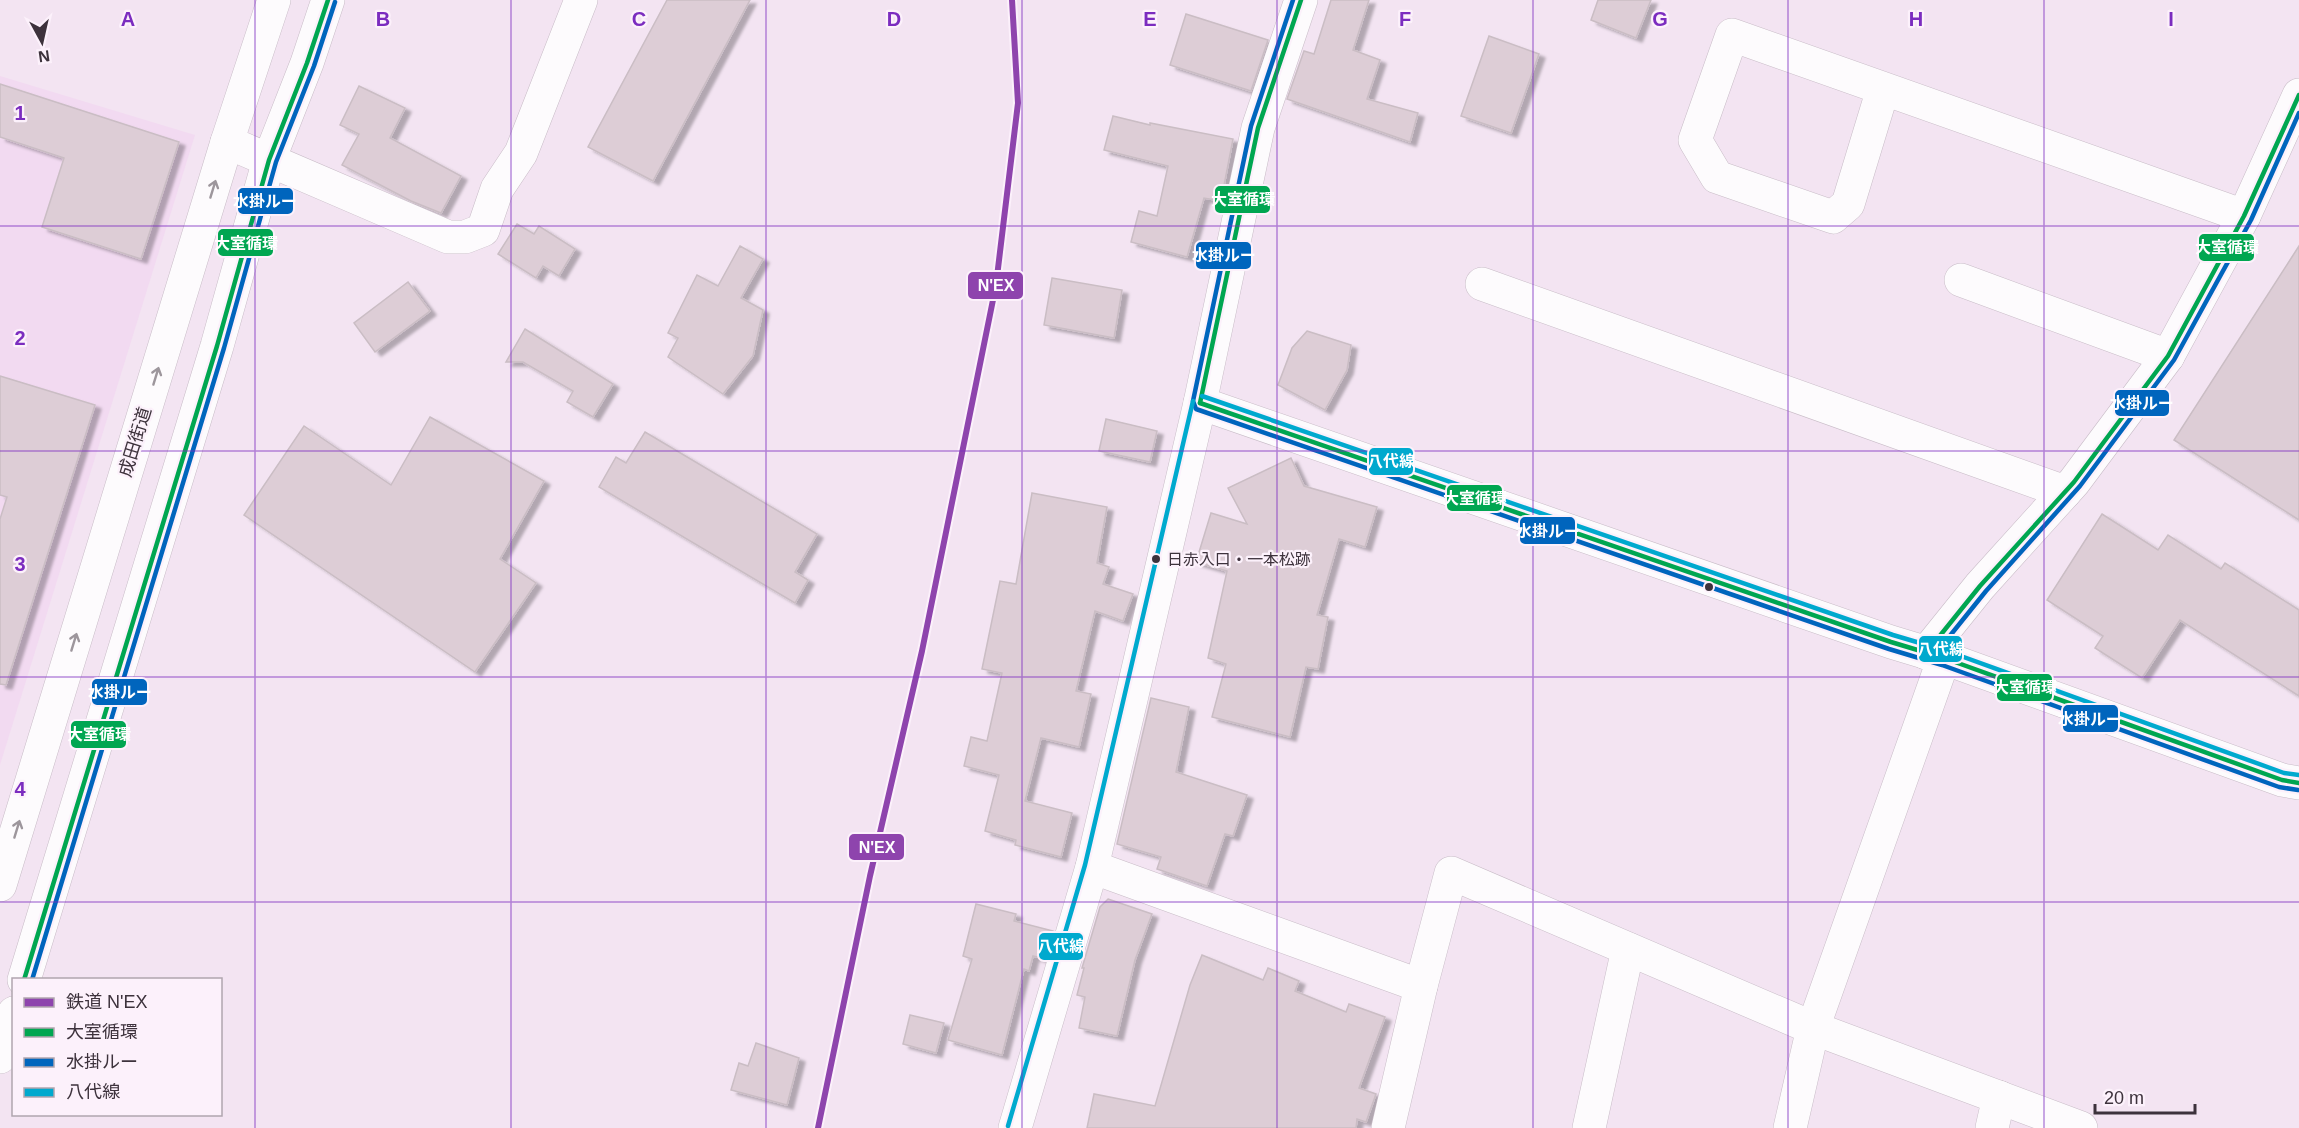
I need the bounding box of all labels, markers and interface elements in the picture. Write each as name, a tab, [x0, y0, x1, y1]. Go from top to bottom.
text: A	[121, 8, 135, 30]
text: B	[376, 8, 390, 30]
text: C	[632, 8, 646, 30]
text: D	[887, 8, 901, 30]
text: E	[1143, 8, 1157, 30]
text: F	[1399, 8, 1411, 30]
text: G	[1652, 8, 1668, 30]
text: H	[1909, 8, 1923, 30]
text: I	[2168, 8, 2174, 30]
north arrow	[12, 12, 72, 72]
text: N	[37, 47, 51, 66]
text: 1	[14, 102, 26, 124]
one-way arrow	[208, 180, 219, 199]
line badge: 大室循環	[1214, 185, 1271, 214]
line badge: 水掛ルー	[237, 187, 294, 215]
text: 大室循環	[1211, 191, 1275, 208]
text: 水掛ルー	[233, 192, 297, 210]
line badge: 大室循環	[217, 228, 274, 257]
line badge: 大室循環	[2198, 233, 2255, 262]
text: 大室循環	[214, 235, 278, 252]
text: 大室循環	[2195, 239, 2259, 256]
line badge: 水掛ルー	[1195, 241, 1252, 270]
text: 水掛ルー	[1192, 246, 1256, 264]
line badge: N'EX	[967, 271, 1024, 300]
text: N'EX	[978, 277, 1015, 294]
text: 2	[14, 327, 26, 349]
one-way arrow	[151, 366, 162, 385]
line badge: 水掛ルー	[2114, 389, 2170, 417]
text: 水掛ルー	[2110, 394, 2174, 412]
street label: 成田街道	[115, 405, 155, 479]
line badge: 八代線	[1368, 447, 1414, 476]
text: 八代線	[1367, 452, 1415, 470]
line badge: 大室循環	[1446, 484, 1503, 512]
text: 大室循環	[1443, 490, 1507, 507]
line badge: 水掛ルー	[1519, 516, 1576, 545]
text: 水掛ルー	[1516, 522, 1580, 540]
place label: 日赤入口・一本松跡	[1167, 551, 1311, 568]
text: 3	[14, 553, 26, 575]
marker: 日赤入口・一本松跡	[1150, 553, 1162, 565]
unlabelled marker	[1703, 581, 1715, 593]
one-way arrow	[69, 633, 80, 652]
line badge: 八代線	[1918, 635, 1963, 663]
text: 八代線	[1917, 640, 1965, 658]
line badge: 大室循環	[1996, 673, 2053, 702]
line badge: 水掛ルー	[91, 678, 148, 706]
text: 大室循環	[1993, 679, 2057, 696]
text: 水掛ルー	[88, 683, 152, 701]
line badge: 水掛ルー	[2062, 704, 2119, 733]
text: 水掛ルー	[2058, 710, 2122, 728]
line badge: 大室循環	[70, 720, 127, 749]
text: 大室循環	[67, 726, 131, 743]
text: 4	[14, 778, 26, 800]
one-way arrow	[12, 820, 23, 839]
line badge: N'EX	[848, 833, 905, 861]
text: N'EX	[859, 839, 896, 856]
line badge: 八代線	[1038, 932, 1084, 961]
text: 八代線	[1037, 937, 1085, 955]
legend	[12, 978, 222, 1116]
text: 鉄道 N'EX	[66, 992, 147, 1012]
text: 大室循環	[66, 1022, 138, 1042]
text: 水掛ルー	[66, 1052, 138, 1072]
scale bar	[2095, 1077, 2196, 1115]
text: 八代線	[66, 1082, 120, 1102]
text: 20 m	[2104, 1088, 2144, 1108]

